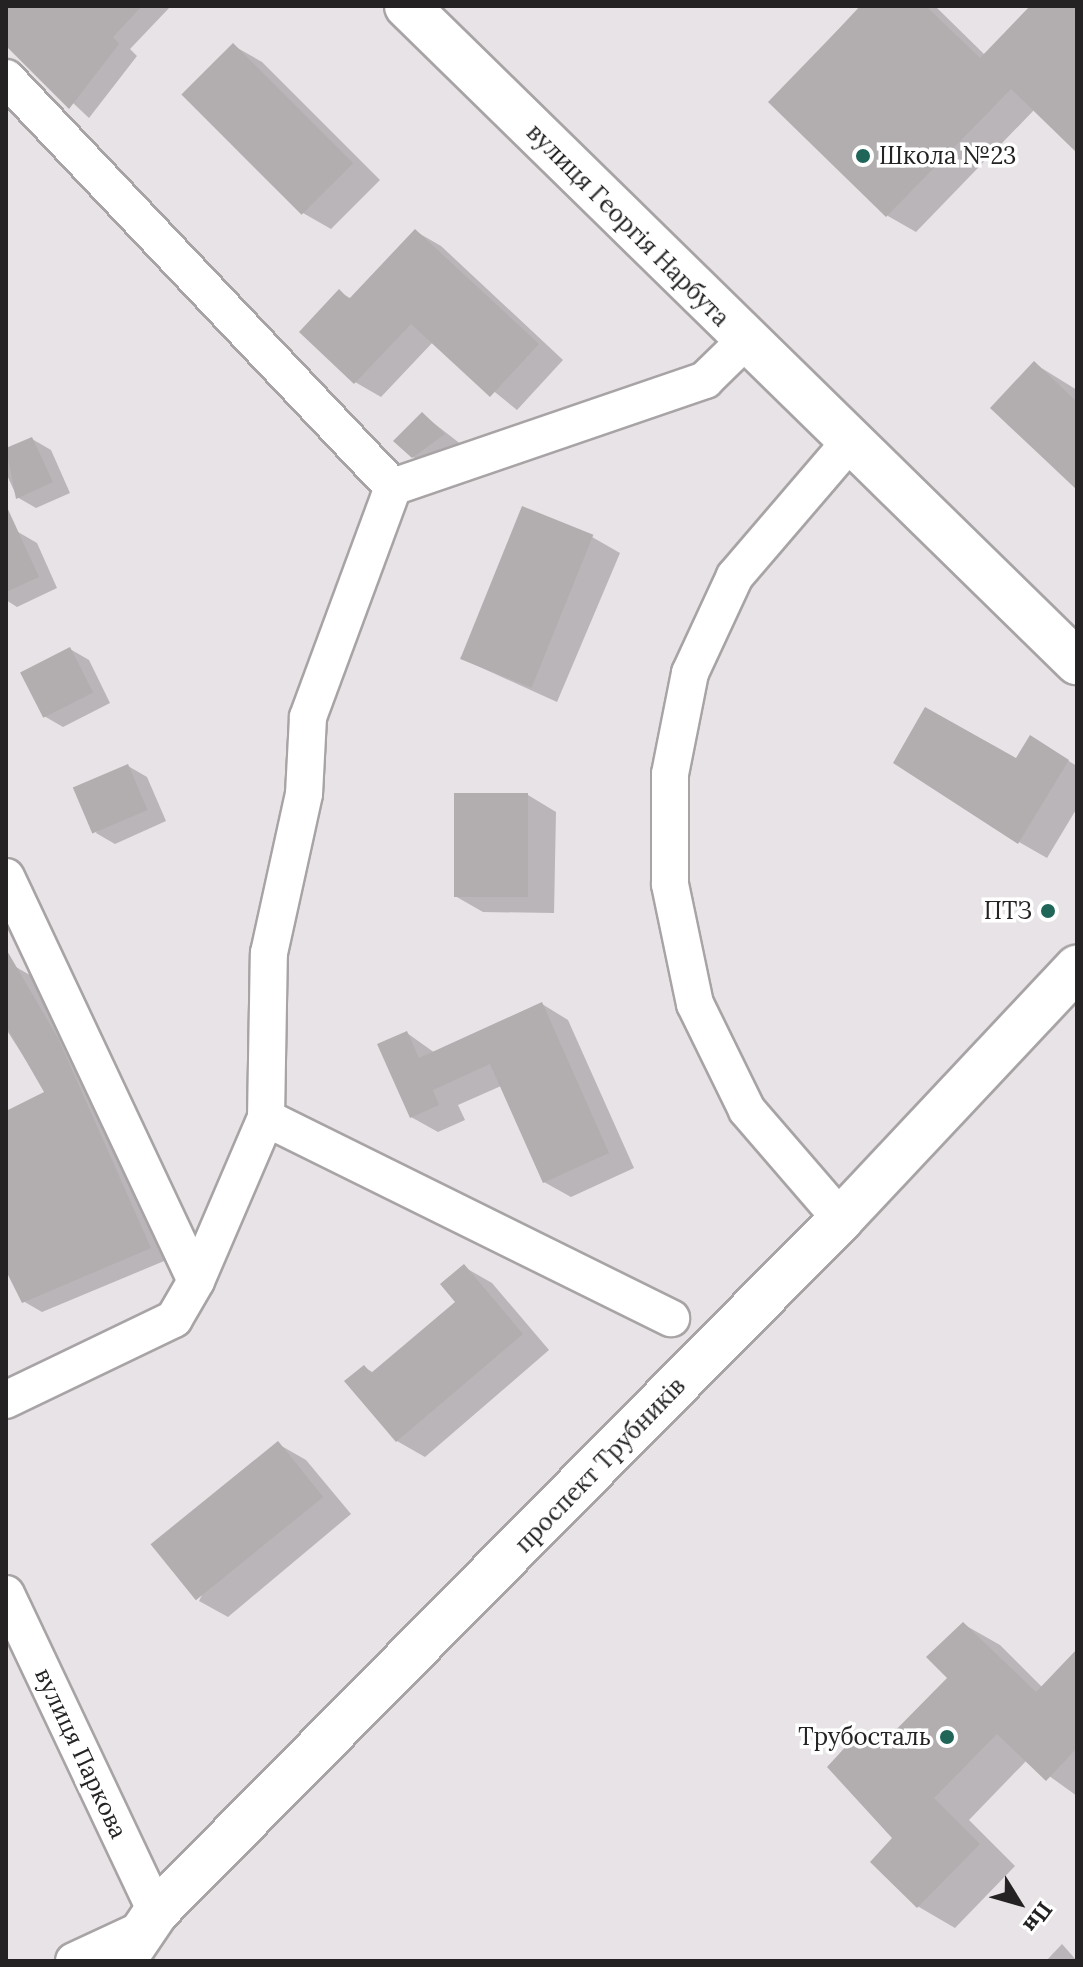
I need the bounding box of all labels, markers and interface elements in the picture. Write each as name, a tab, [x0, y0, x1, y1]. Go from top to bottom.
street label: вулиця Георгія Нарбута	[521, 118, 735, 332]
place label: Школа №23	[879, 142, 1016, 170]
marker: Школа №23	[854, 147, 872, 165]
place label: ПТЗ	[984, 897, 1032, 925]
marker: ПТЗ	[1039, 902, 1057, 920]
street label: проспект Трубників	[509, 1372, 691, 1558]
street label: вулиця Паркова	[29, 1663, 133, 1843]
place label: Трубосталь	[798, 1723, 931, 1751]
marker: Трубосталь	[938, 1728, 956, 1746]
north arrow	[979, 1863, 1059, 1943]
text: Пн	[1017, 1896, 1059, 1939]

